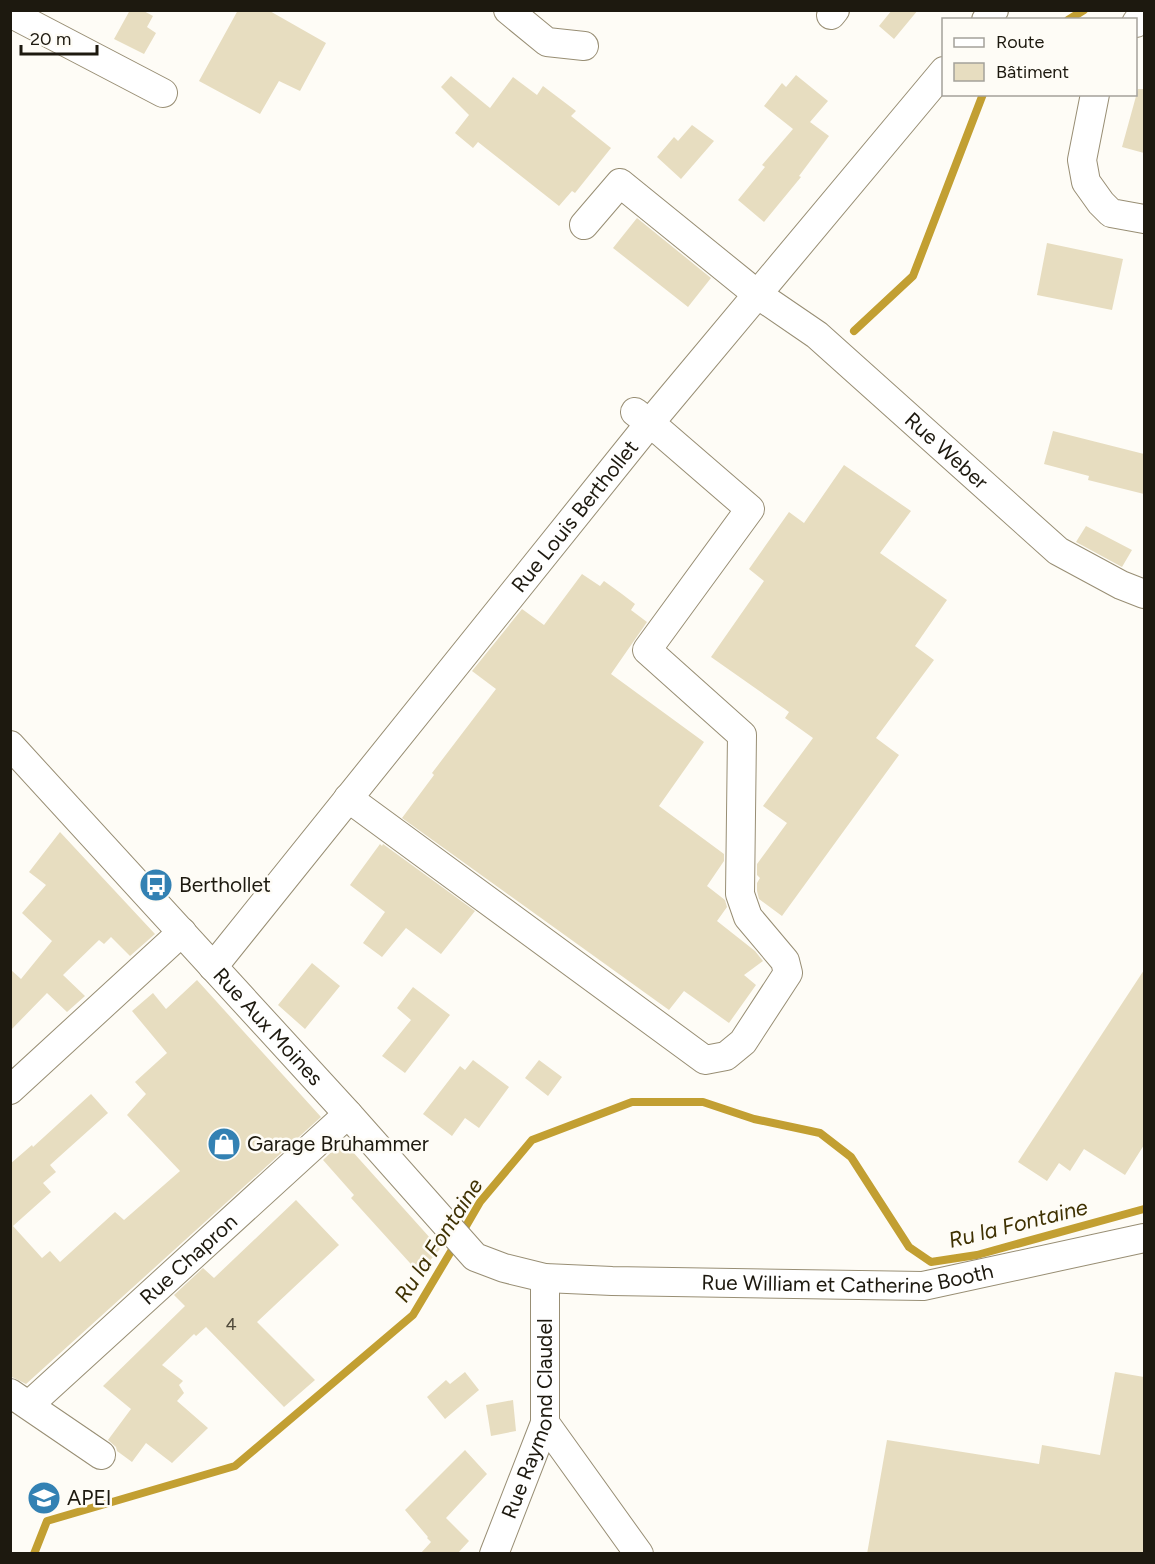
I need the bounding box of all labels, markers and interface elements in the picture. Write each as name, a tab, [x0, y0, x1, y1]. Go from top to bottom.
scale bar	[21, 18, 98, 56]
legend	[942, 18, 1137, 96]
text: 20 m	[30, 28, 71, 50]
text: Route	[996, 31, 1045, 53]
text: Bâtiment	[996, 61, 1069, 83]
street label: Rue Weber	[900, 407, 993, 494]
street label: Rue Louis Berthollet	[506, 435, 643, 597]
bus stop icon: Berthollet	[138, 867, 174, 903]
place label: Berthollet	[179, 872, 271, 897]
street label: Rue Aux Moines	[208, 962, 328, 1090]
shop icon: Garage Bruhammer	[206, 1126, 242, 1162]
place label: Garage Bruhammer	[247, 1131, 429, 1156]
water label: Ru la Fontaine	[388, 1173, 489, 1307]
water label: Ru la Fontaine	[946, 1193, 1090, 1254]
street label: Rue Chapron	[135, 1209, 242, 1310]
street label: Rue William et Catherine Booth	[701, 1258, 996, 1298]
house number: 4	[225, 1313, 237, 1335]
street label: Rue Raymond Claudel	[496, 1318, 558, 1522]
school or university icon: APEI	[26, 1480, 62, 1516]
place label: APEI	[67, 1485, 112, 1510]

